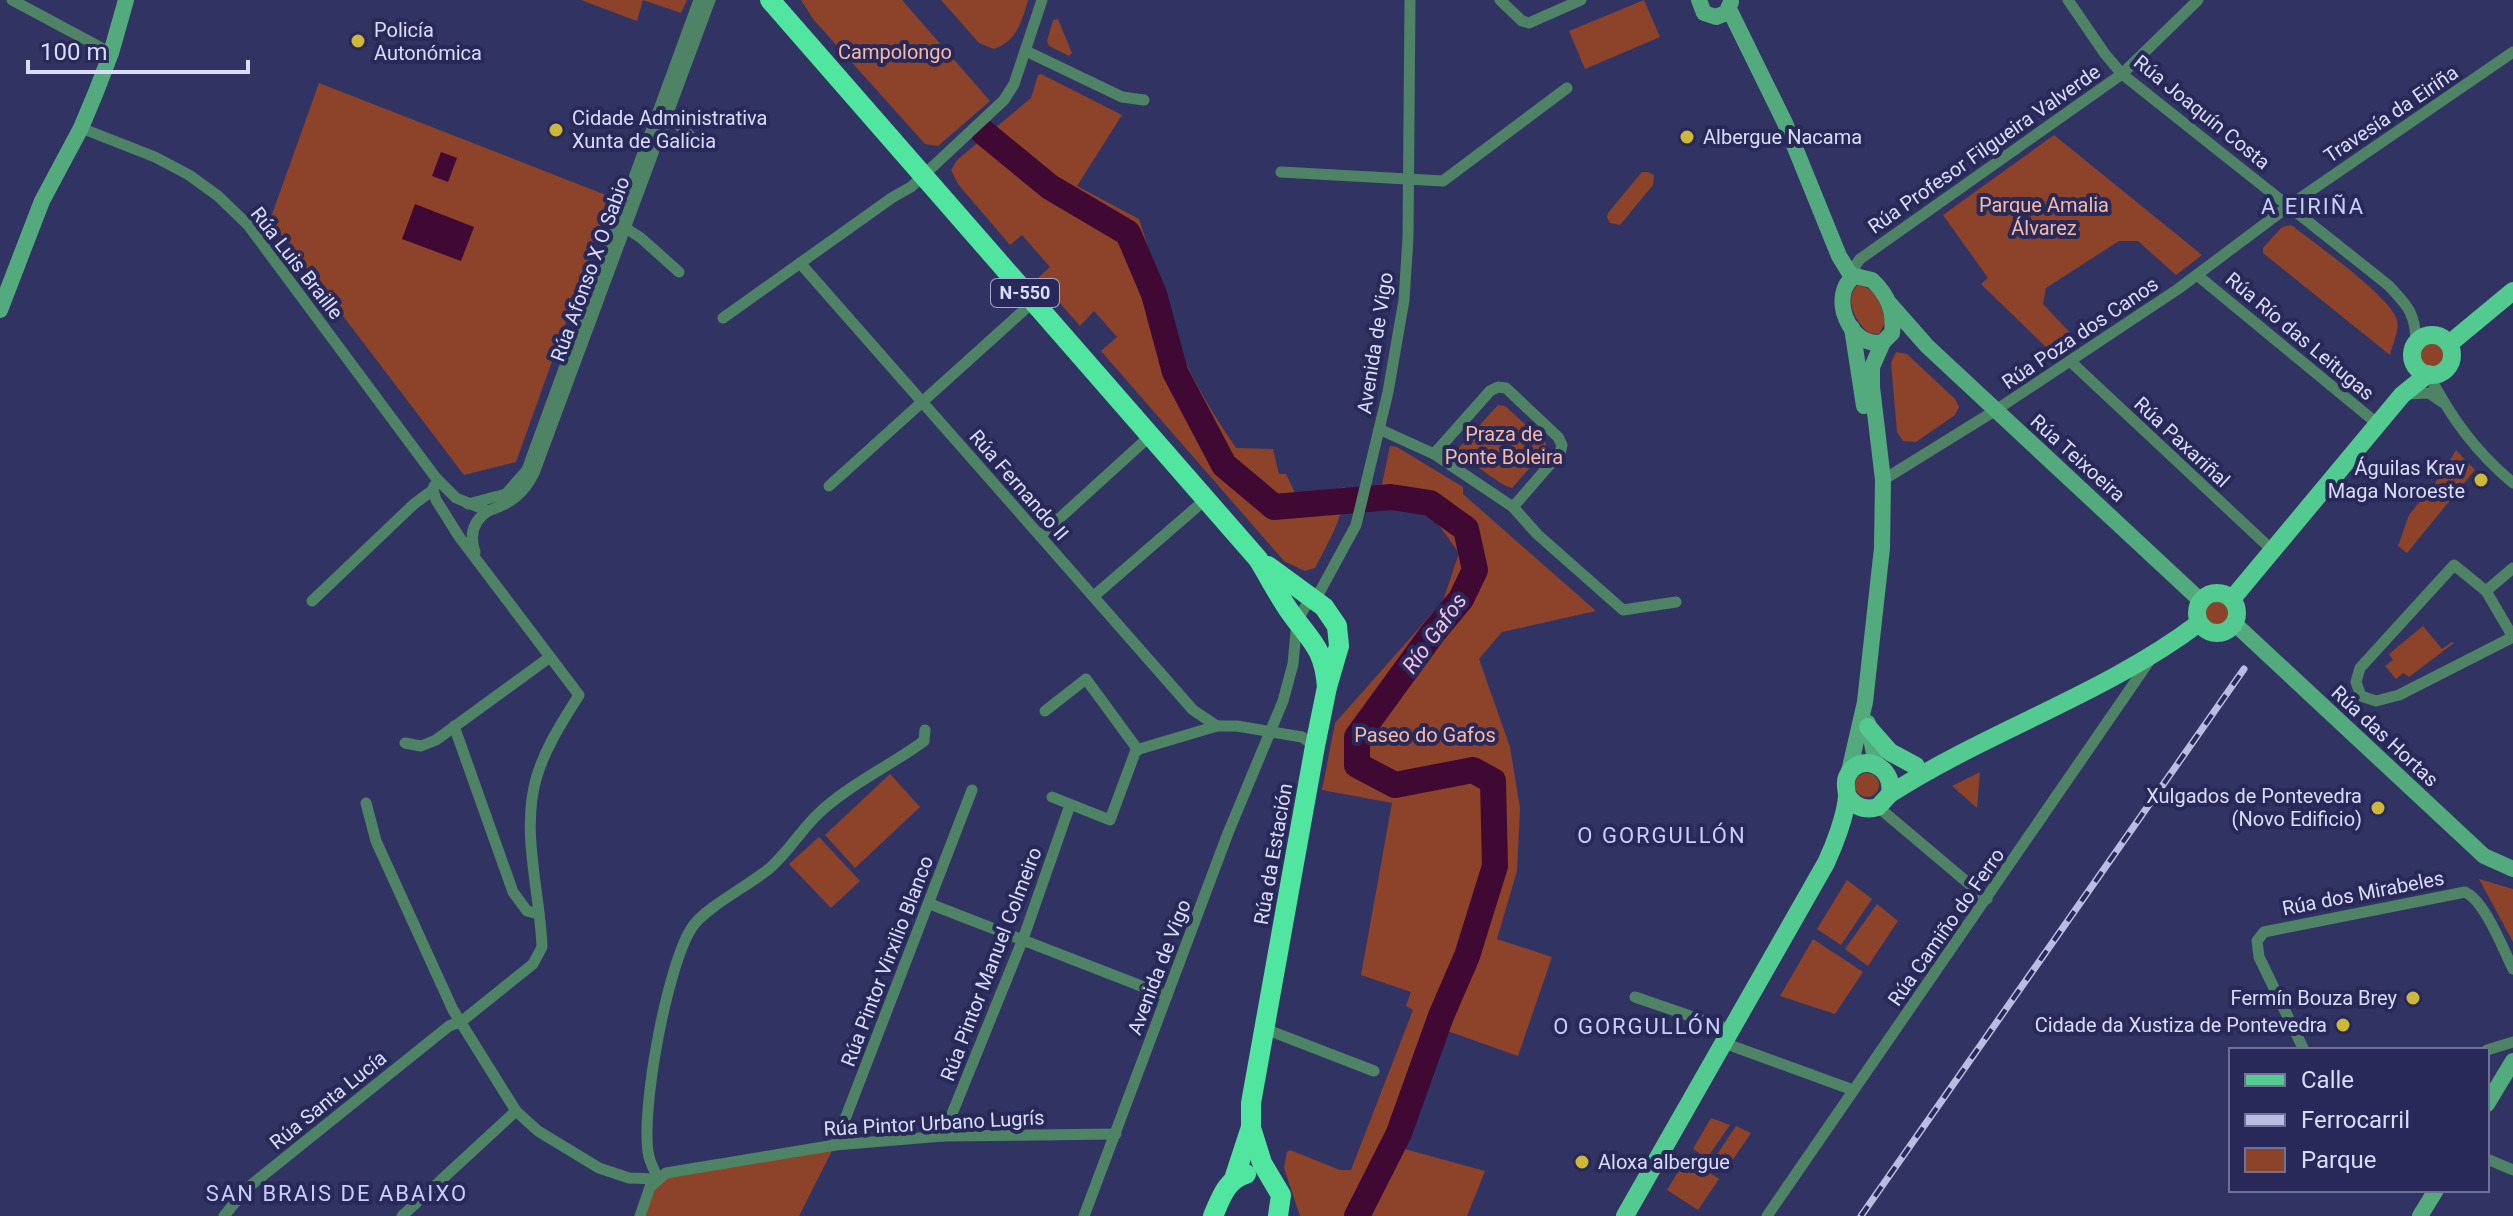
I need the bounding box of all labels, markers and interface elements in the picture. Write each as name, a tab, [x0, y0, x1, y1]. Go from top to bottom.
place label: Policía Autonómica	[374, 18, 482, 65]
scale bar	[28, 24, 248, 74]
marker: Policía Autonómica	[349, 32, 367, 50]
text: 100 m	[40, 38, 107, 66]
park label: Campolongo	[838, 40, 952, 64]
street label: Rúa Joaquín Costa	[2129, 50, 2275, 174]
street label: Rúa Profesor Filgueira Valverde	[1863, 59, 2105, 239]
street label: Travesía da Eiriña	[2319, 60, 2463, 168]
place label: Cidade Administrativa Xunta de Galicia	[572, 106, 767, 153]
marker: Cidade Administrativa Xunta de Galicia	[547, 121, 565, 139]
place label: Albergue Nacama	[1703, 125, 1862, 149]
marker: Albergue Nacama	[1678, 128, 1696, 146]
street label: Rúa Afonso X O Sabio	[545, 173, 635, 365]
park label: Parque Amalia Álvarez	[1979, 193, 2109, 240]
district label: A EIRIÑA	[2261, 194, 2365, 219]
street label: Rúa Luis Braille	[246, 202, 348, 324]
street label: Rúa Río das Leitugas	[2221, 267, 2379, 405]
street label: Avenida de Vigo	[1352, 271, 1398, 415]
street label: Rúa Poza dos Canos	[1997, 272, 2163, 394]
road number: N-550	[991, 279, 1059, 307]
street label: Rúa Paxariñal	[2129, 392, 2235, 492]
street label: Rúa Teixoeira	[2026, 409, 2130, 507]
park label: Praza de Ponte Boleira	[1445, 422, 1563, 469]
street label: Rúa Fernando II	[964, 425, 1074, 545]
place label: Águilas Krav Maga Noroeste	[2328, 456, 2465, 503]
marker: Águilas Krav Maga Noroeste	[2472, 471, 2490, 489]
water label: Río Gafos	[1397, 588, 1472, 678]
street label: Rúa das Hortas	[2327, 680, 2443, 792]
park label: Paseo do Gafos	[1354, 723, 1496, 747]
street label: Rúa da Estación	[1249, 781, 1297, 927]
place label: Xulgados de Pontevedra (Novo Edificio)	[2146, 784, 2362, 831]
marker: Xulgados de Pontevedra (Novo Edificio)	[2369, 799, 2387, 817]
district label: O GORGULLÓN	[1577, 822, 1747, 848]
street label: Rúa Pintor Manuel Colmeiro	[935, 844, 1047, 1084]
street label: Rúa Camiño do Ferro	[1883, 844, 2009, 1010]
street label: Rúa Pintor Virxilio Blanco	[836, 852, 938, 1070]
street label: Rúa dos Mirabeles	[2280, 866, 2446, 920]
street label: Avenida de Vigo	[1122, 896, 1196, 1038]
place label: Fermín Bouza Brey	[2231, 986, 2398, 1010]
marker: Fermín Bouza Brey	[2404, 989, 2422, 1007]
district label: O GORGULLÓN	[1553, 1013, 1723, 1039]
place label: Cidade da Xustiza de Pontevedra	[2035, 1013, 2327, 1037]
marker: Cidade da Xustiza de Pontevedra	[2334, 1016, 2352, 1034]
street label: Rúa Santa Lucía	[265, 1046, 391, 1154]
legend	[2229, 1048, 2489, 1192]
text: Calle	[2301, 1066, 2354, 1094]
street label: Rúa Pintor Urbano Lugrís	[823, 1105, 1045, 1141]
text: Ferrocarril	[2301, 1106, 2410, 1134]
text: Parque	[2301, 1146, 2377, 1174]
place label: Aloxa albergue	[1598, 1150, 1730, 1174]
marker: Aloxa albergue	[1573, 1153, 1591, 1171]
district label: SAN BRAIS DE ABAIXO	[206, 1181, 468, 1206]

